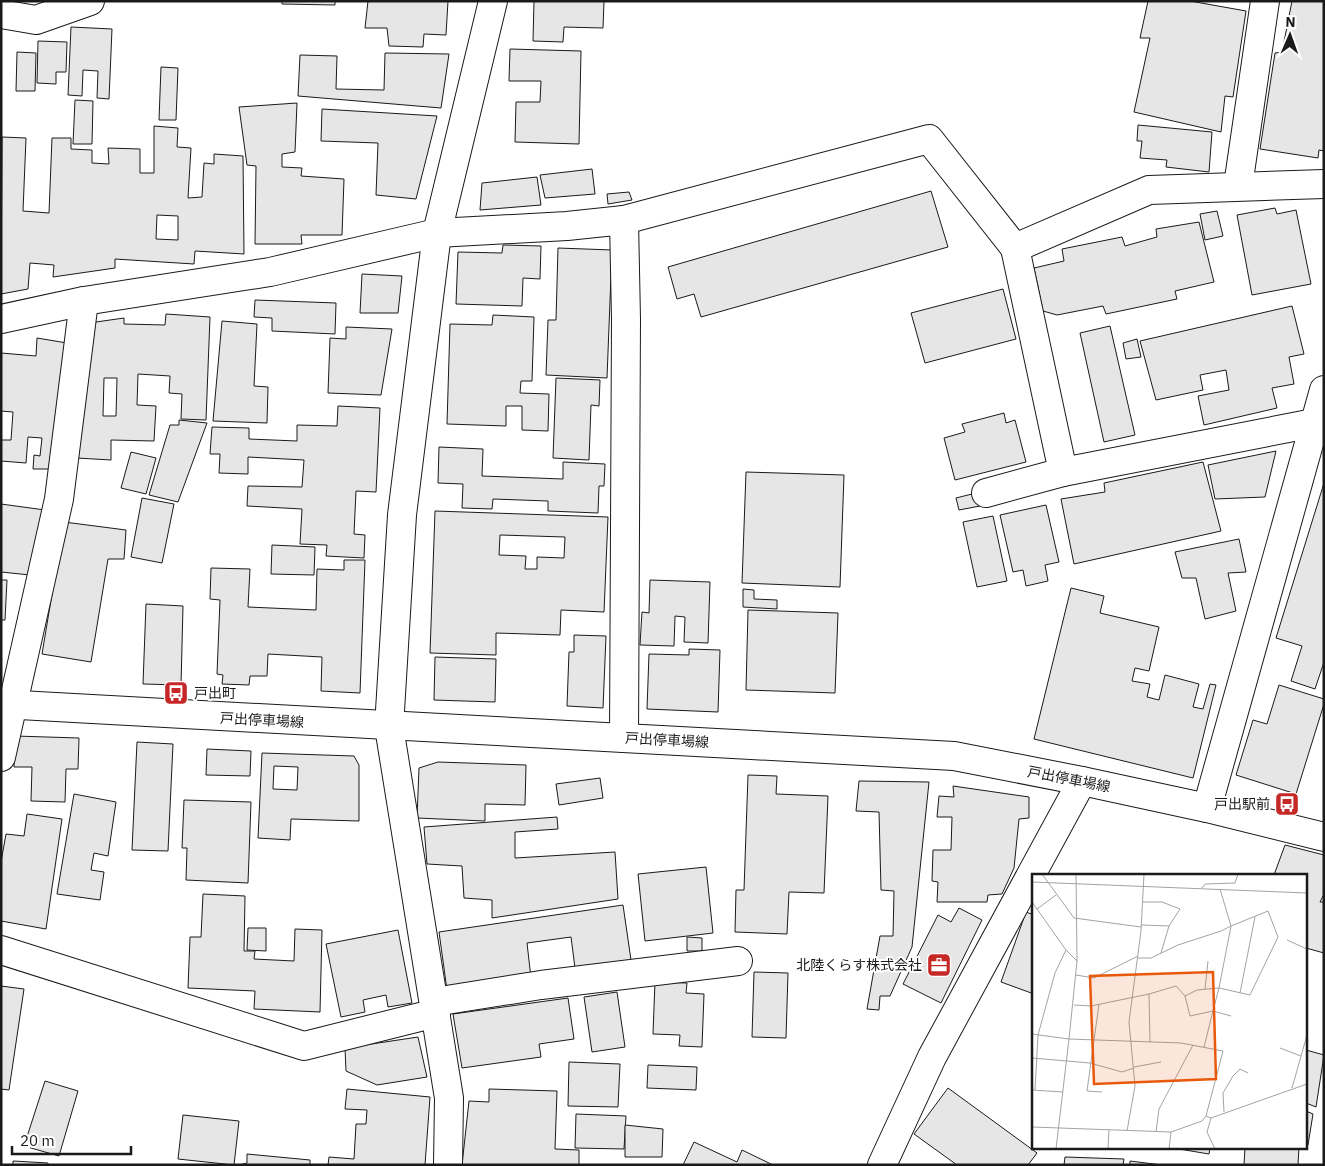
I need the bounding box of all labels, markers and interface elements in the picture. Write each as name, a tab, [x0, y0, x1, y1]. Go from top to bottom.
north arrow	[1265, 10, 1315, 60]
text: N	[1285, 13, 1296, 31]
bus stop icon: 戸出町	[163, 680, 189, 706]
place label: 戸出町	[194, 684, 236, 702]
street label: 戸出停車場線	[220, 709, 304, 731]
street label: 戸出停車場線	[625, 729, 709, 751]
street label: 戸出停車場線	[1026, 762, 1112, 796]
bus stop icon: 戸出駅前	[1274, 791, 1300, 817]
place label: 戸出駅前	[1214, 795, 1270, 813]
inset map	[1032, 874, 1308, 1148]
office icon: 北陸くらす株式会社	[926, 952, 952, 978]
place label: 北陸くらす株式会社	[796, 956, 922, 974]
scale bar	[12, 1124, 131, 1156]
text: 20 m	[20, 1131, 55, 1150]

